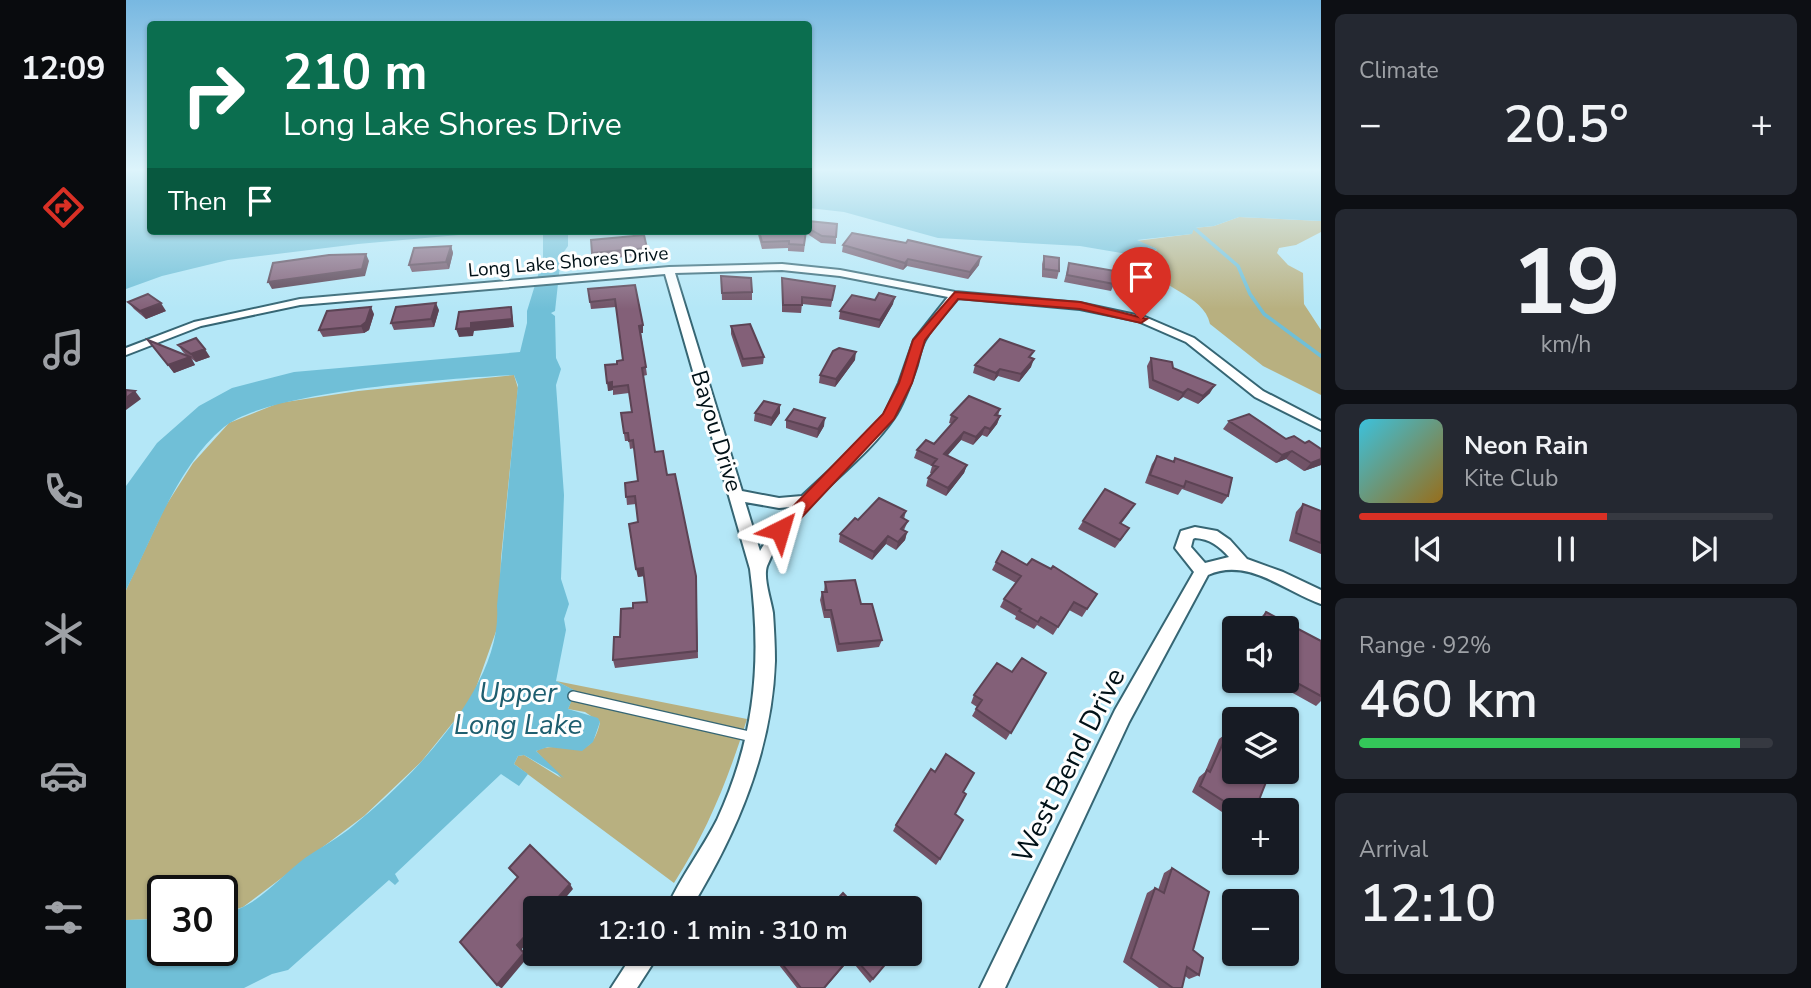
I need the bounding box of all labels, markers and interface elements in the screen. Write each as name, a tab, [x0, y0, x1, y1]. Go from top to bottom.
text: 210 m	[283, 39, 427, 106]
text: 12:09	[21, 47, 105, 90]
icon: right	[168, 49, 259, 140]
text: Climate	[1359, 55, 1439, 86]
text: 20.5°	[1503, 89, 1629, 160]
text: −	[1359, 99, 1382, 150]
text: +	[1750, 99, 1773, 150]
text: Long Lake Shores Drive	[283, 103, 622, 146]
icon: arrive	[241, 182, 279, 220]
icon: directions	[39, 183, 88, 232]
text: Then	[168, 184, 227, 219]
text: 19	[1511, 221, 1621, 345]
street label: Long Lake Shores Drive	[467, 240, 669, 284]
pin	[1111, 247, 1171, 319]
icon: arrive	[1122, 258, 1160, 296]
icon: music	[39, 325, 88, 374]
text: km/h	[1541, 329, 1591, 360]
street label: Bayou Drive	[683, 367, 750, 496]
text: Neon Rain	[1464, 428, 1589, 463]
text: Kite Club	[1464, 463, 1558, 494]
icon: phone	[39, 467, 88, 516]
position arrow	[743, 493, 817, 567]
icon: previous	[1409, 530, 1447, 568]
icon: pause	[1547, 530, 1585, 568]
icon: next	[1685, 530, 1723, 568]
icon: climate	[39, 609, 88, 658]
map controls	[1222, 616, 1299, 966]
button: sound	[1222, 616, 1299, 693]
text: Range · 92%	[1359, 630, 1491, 661]
street label: West Bend Drive	[1003, 661, 1134, 869]
text: 460 km	[1359, 664, 1538, 735]
water label: Upper Long Lake	[454, 674, 582, 744]
button: layers	[1222, 707, 1299, 784]
icon: car	[39, 751, 88, 800]
button: +	[1222, 798, 1299, 875]
text: Arrival	[1359, 834, 1428, 865]
text: 12:10	[1359, 868, 1496, 939]
speed limit sign: 30	[147, 875, 238, 966]
button: −	[1222, 889, 1299, 966]
icon: filters	[39, 893, 88, 942]
text: 12:10 · 1 min · 310 m	[597, 913, 848, 948]

